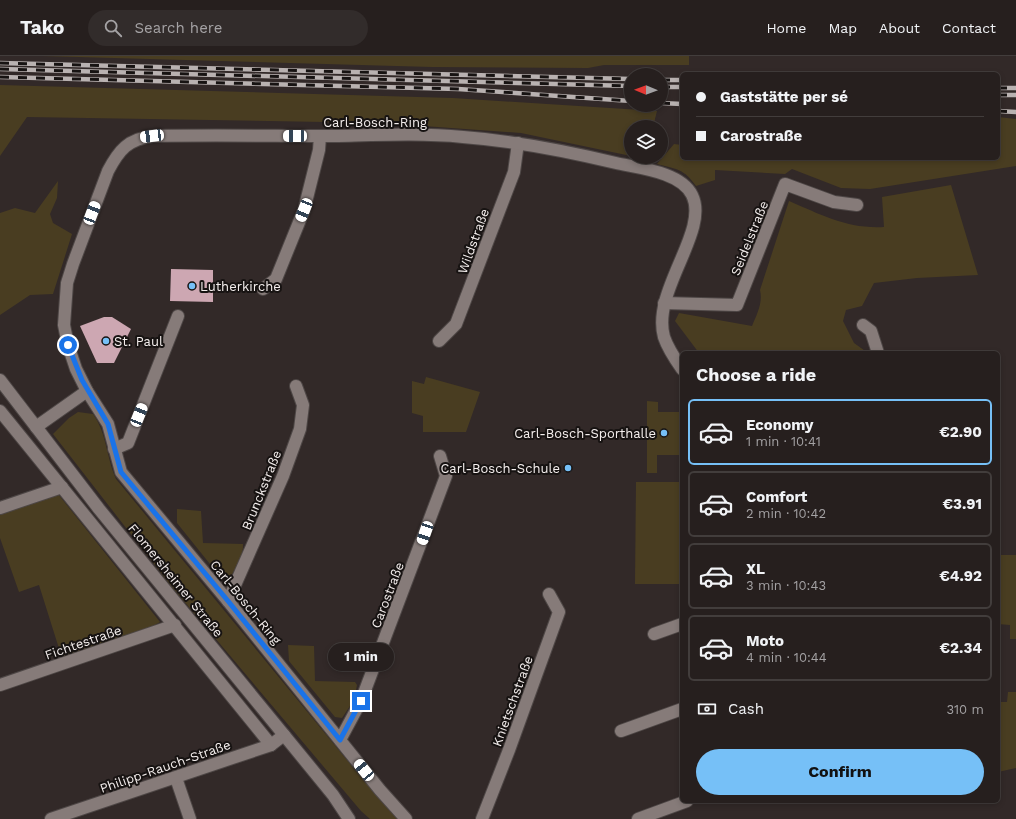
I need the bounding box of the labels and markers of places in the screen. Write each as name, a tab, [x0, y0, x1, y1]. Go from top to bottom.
place label: Lutherkirche	[200, 279, 281, 294]
marker: Lutherkirche	[187, 281, 197, 291]
place label: St. Paul	[114, 334, 163, 349]
marker: St. Paul	[101, 336, 111, 346]
place label: Carl-Bosch-Sporthalle	[514, 426, 656, 441]
marker: Carl-Bosch-Sporthalle	[659, 428, 669, 438]
place label: Carl-Bosch-Schule	[440, 461, 560, 476]
marker: Carl-Bosch-Schule	[563, 463, 573, 473]

